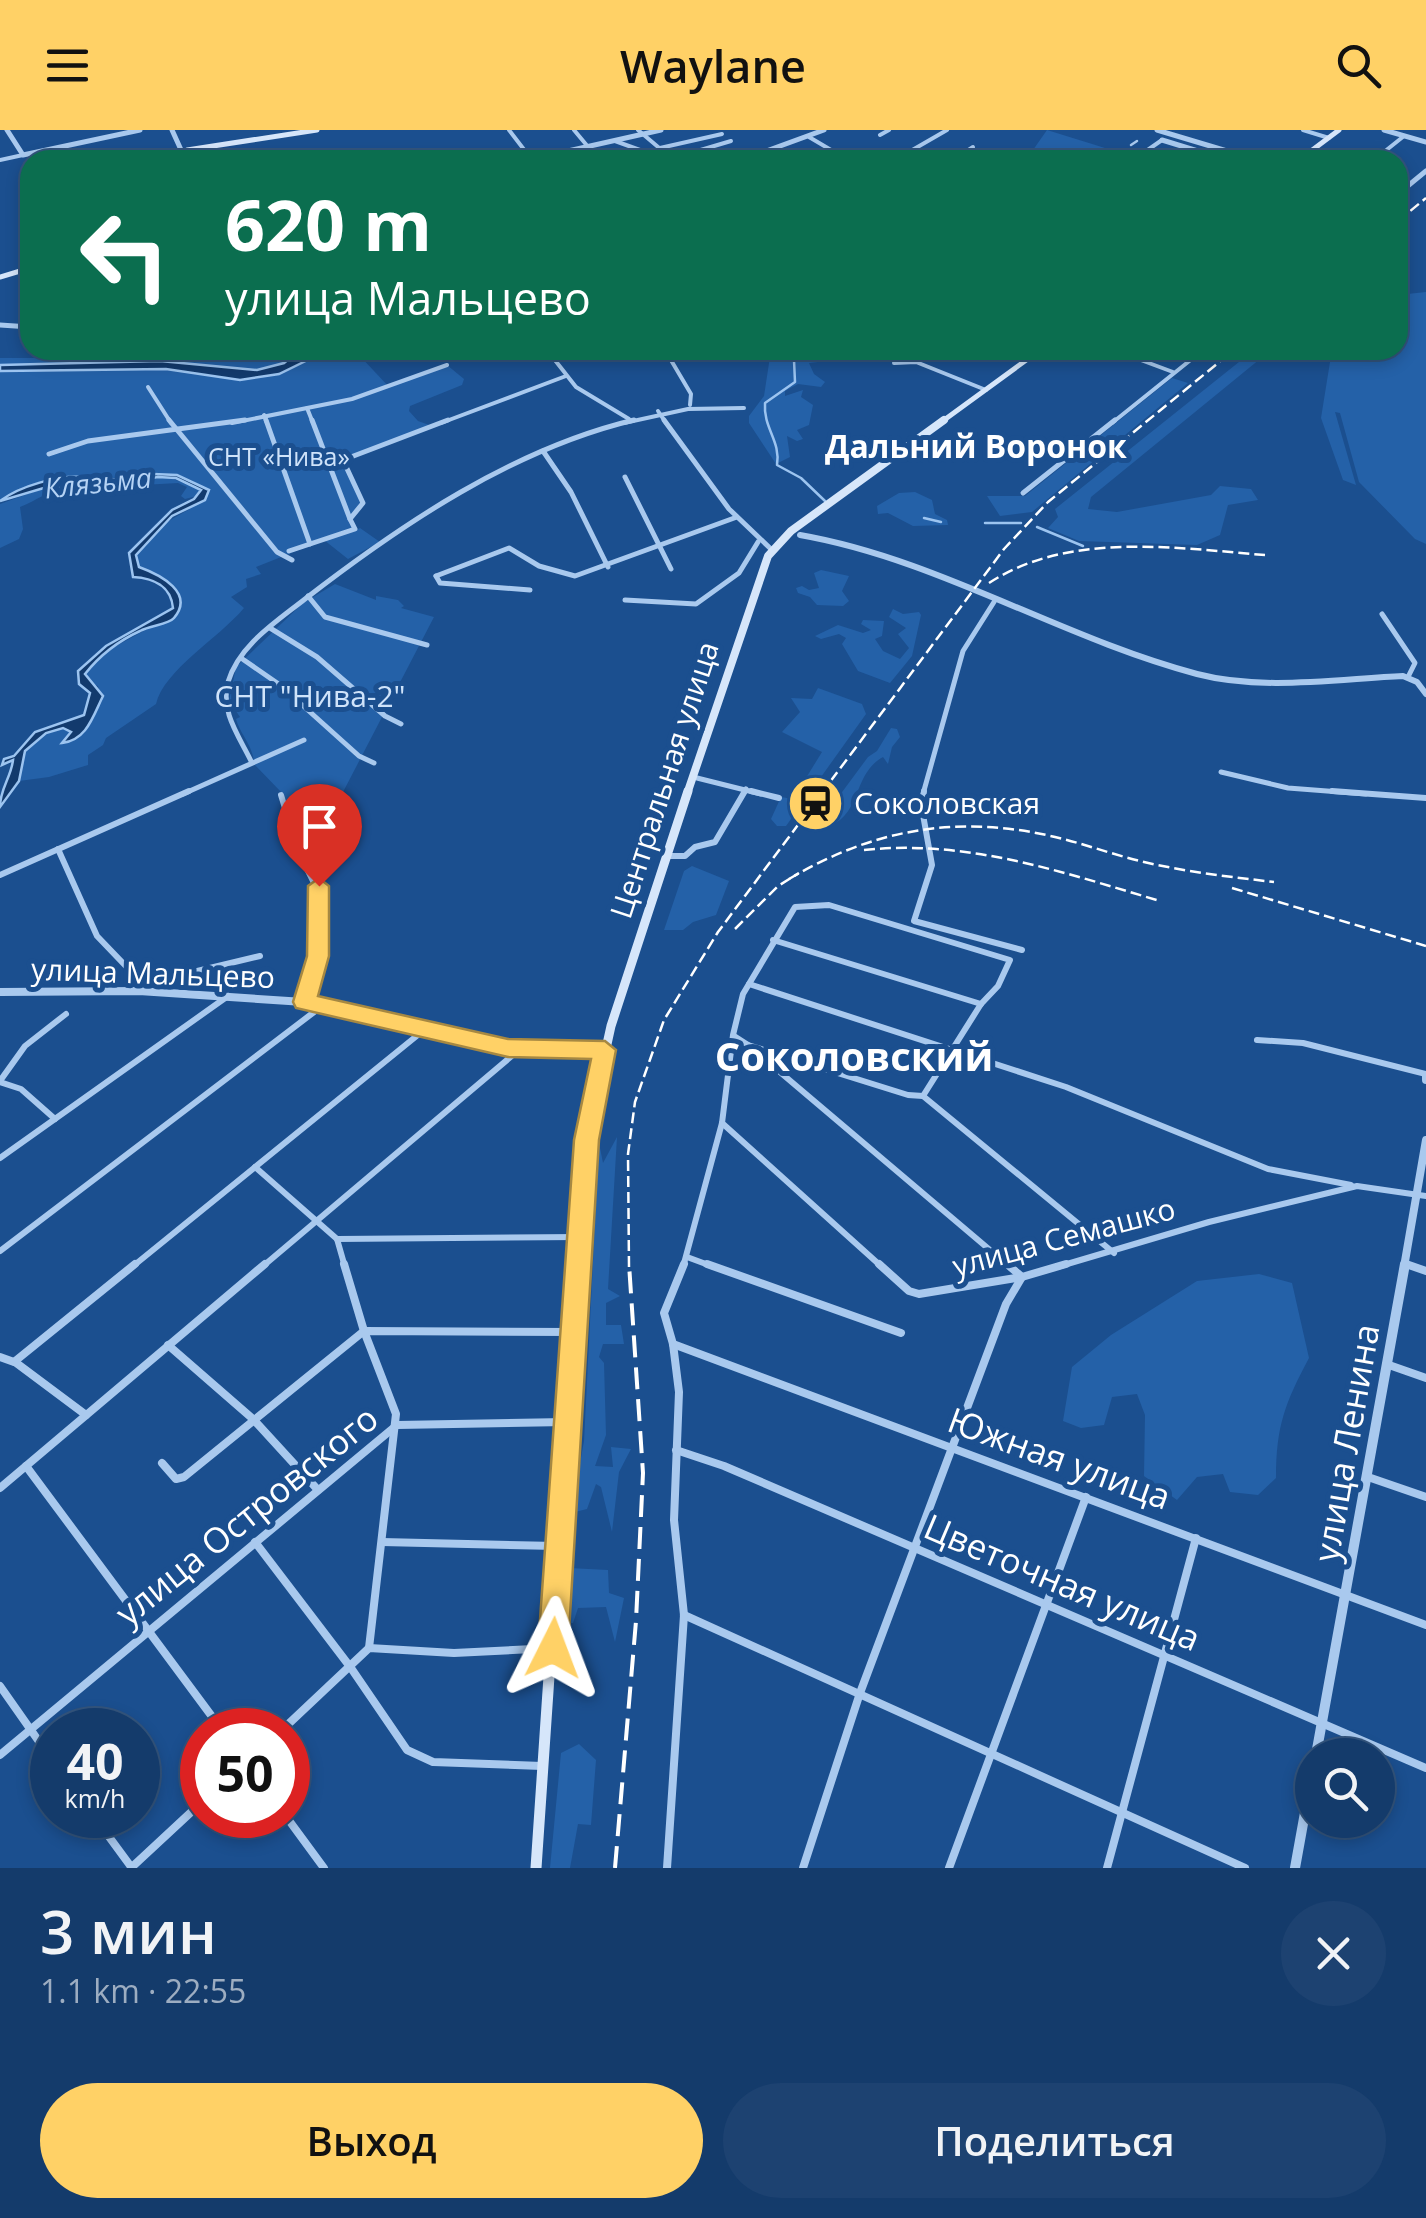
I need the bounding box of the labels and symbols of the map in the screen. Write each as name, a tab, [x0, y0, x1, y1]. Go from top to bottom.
district label: Дальний Воронок	[825, 424, 1127, 467]
park label: СНТ «Нива»	[208, 439, 350, 473]
water label: Клязьма	[42, 457, 154, 507]
street label: Центральная улица	[599, 636, 728, 923]
park label: СНТ "Нива-2"	[214, 675, 406, 716]
station icon: Соколовская	[785, 774, 845, 834]
place label: Соколовская	[854, 782, 1040, 823]
pin	[277, 784, 362, 887]
street label: улица Мальцево	[30, 948, 276, 997]
district label: Соколовский	[715, 1028, 993, 1083]
street label: улица Семашко	[948, 1187, 1180, 1286]
street label: улица Ленина	[1301, 1320, 1390, 1565]
street label: улица Островского	[105, 1394, 387, 1635]
street label: Южная улица	[942, 1396, 1177, 1520]
street label: Цветочная улица	[917, 1502, 1208, 1661]
position arrow	[501, 1596, 605, 1700]
speed limit sign: 50	[180, 1708, 310, 1838]

